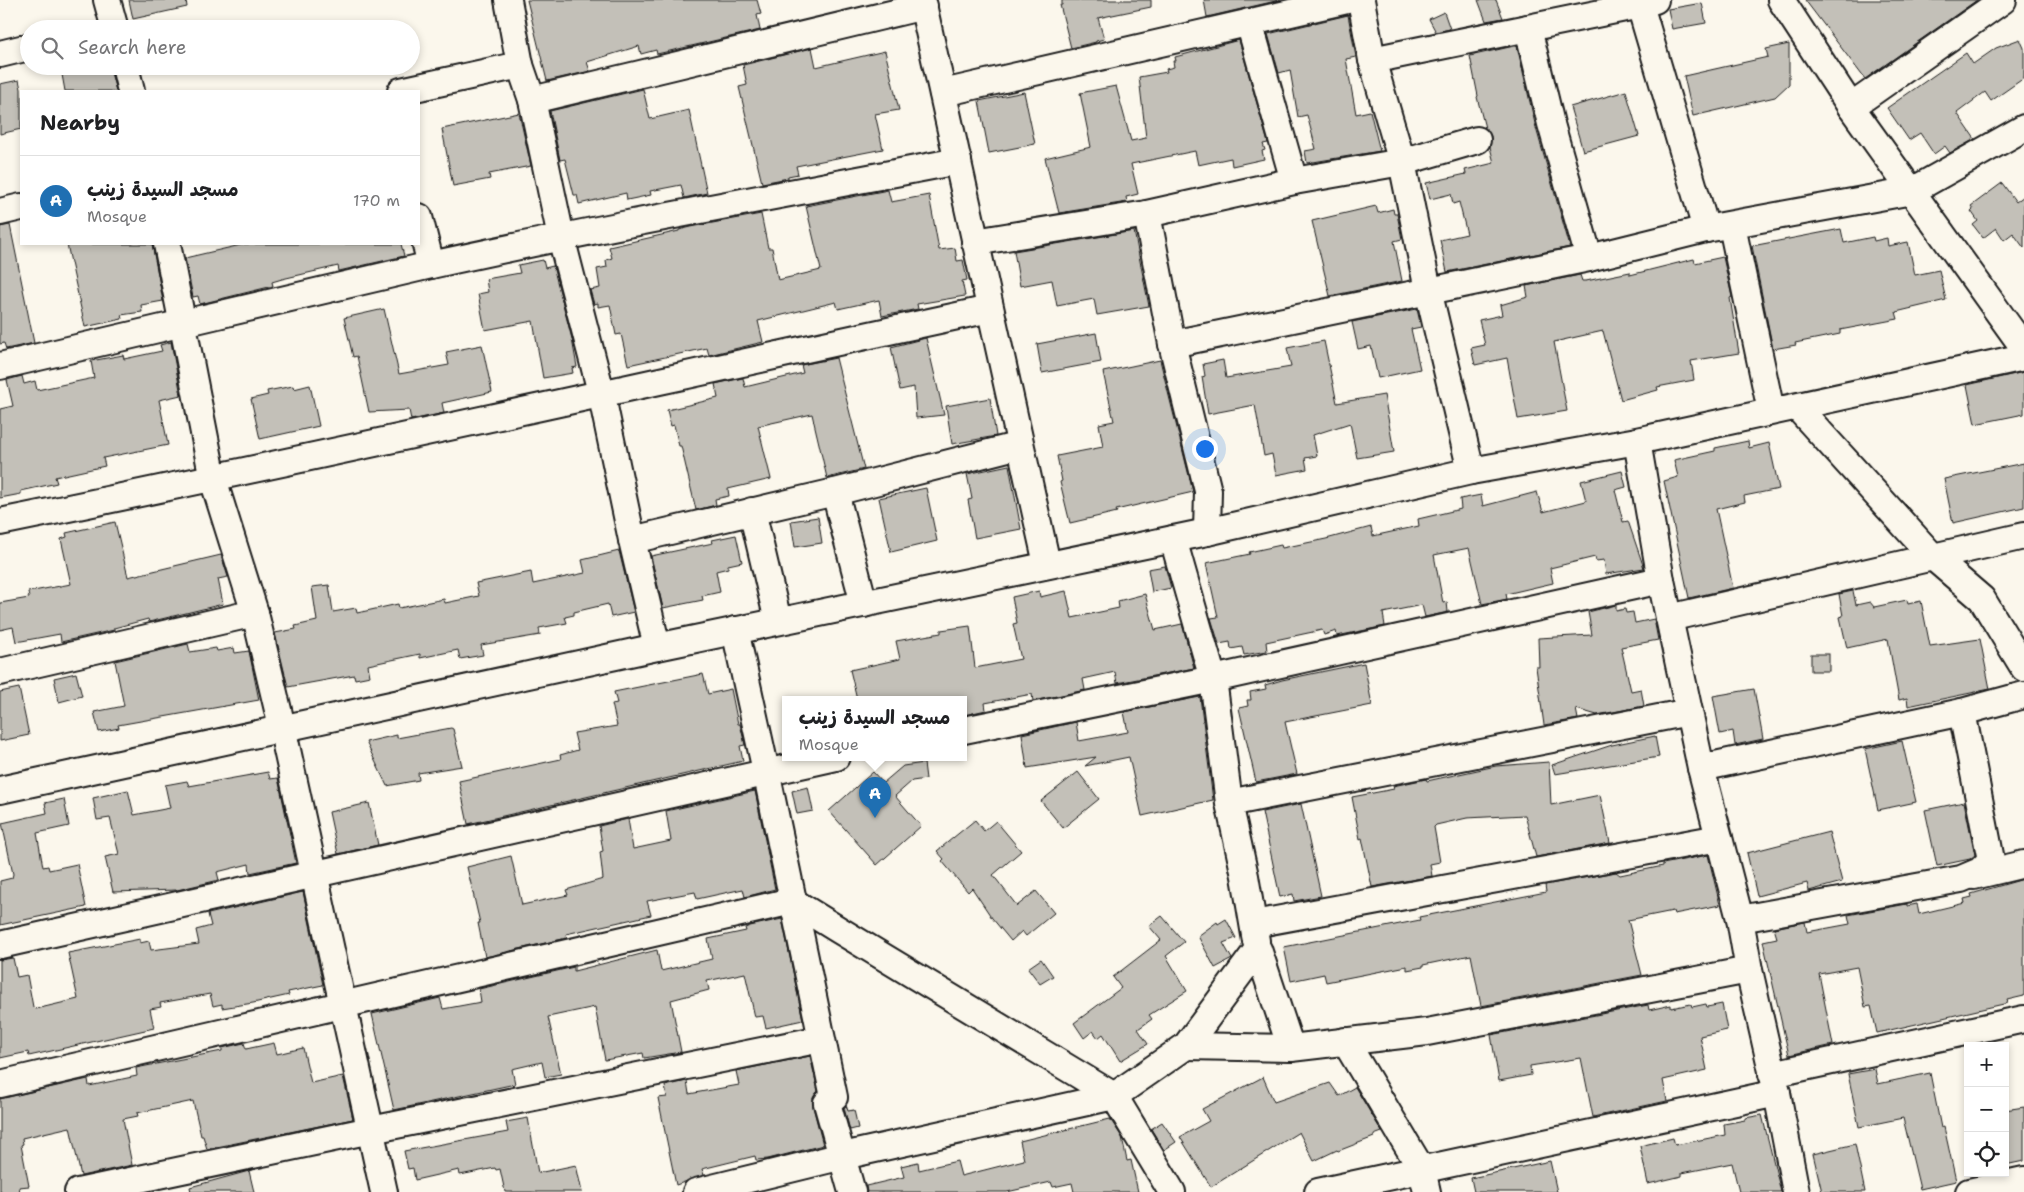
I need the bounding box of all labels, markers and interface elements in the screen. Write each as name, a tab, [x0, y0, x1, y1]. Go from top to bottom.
search box	[20, 20, 420, 75]
icon: search	[38, 34, 66, 62]
text: Search here	[78, 35, 187, 60]
text: Nearby	[40, 109, 120, 137]
text: مسجد السيدة زينب	[87, 177, 238, 202]
text: A	[50, 190, 62, 211]
text: 170 m	[353, 190, 400, 211]
text: Mosque	[87, 206, 147, 227]
your location	[1192, 436, 1218, 462]
popup	[782, 696, 967, 761]
text: مسجد السيدة زينب	[799, 705, 950, 730]
text: Mosque	[799, 734, 859, 755]
pin: A	[859, 777, 891, 818]
map controls	[1964, 1042, 2009, 1177]
button: +	[1964, 1042, 2009, 1087]
button: −	[1964, 1087, 2009, 1132]
button: locate	[1964, 1132, 2009, 1177]

